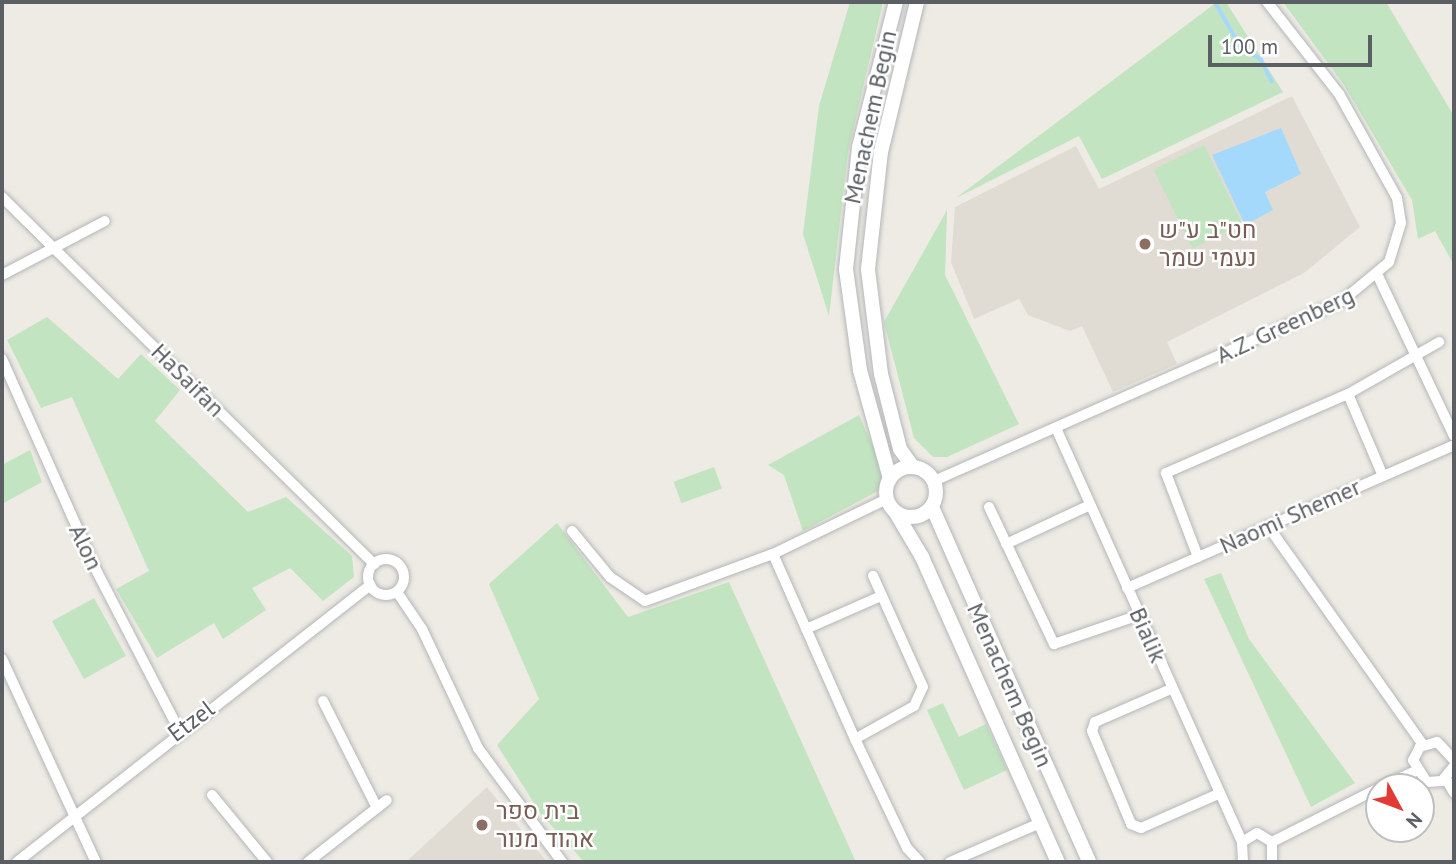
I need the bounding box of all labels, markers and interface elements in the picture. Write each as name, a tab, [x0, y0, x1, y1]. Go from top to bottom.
scale bar	[1211, 21, 1376, 65]
street label: Menachem Begin	[838, 28, 902, 206]
text: 100 m	[1221, 33, 1278, 60]
place label: חט"ב ע"ש נעמי שמר	[1159, 216, 1257, 272]
marker: חט"ב ע"ש נעמי שמר	[1137, 236, 1153, 252]
street label: A.Z. Greenberg	[1211, 280, 1359, 370]
street label: HaSaifan	[145, 337, 231, 423]
street label: Naomi Shemer	[1215, 472, 1365, 560]
street label: Alon	[63, 520, 109, 574]
street label: Menachem Begin	[961, 598, 1059, 772]
street label: Bialik	[1123, 603, 1173, 667]
street label: Etzel	[162, 694, 220, 748]
north arrow	[1365, 773, 1435, 843]
place label: בית ספר אהוד מנור	[496, 797, 594, 853]
text: N	[1401, 808, 1427, 833]
marker: בית ספר אהוד מנור	[474, 817, 490, 833]

